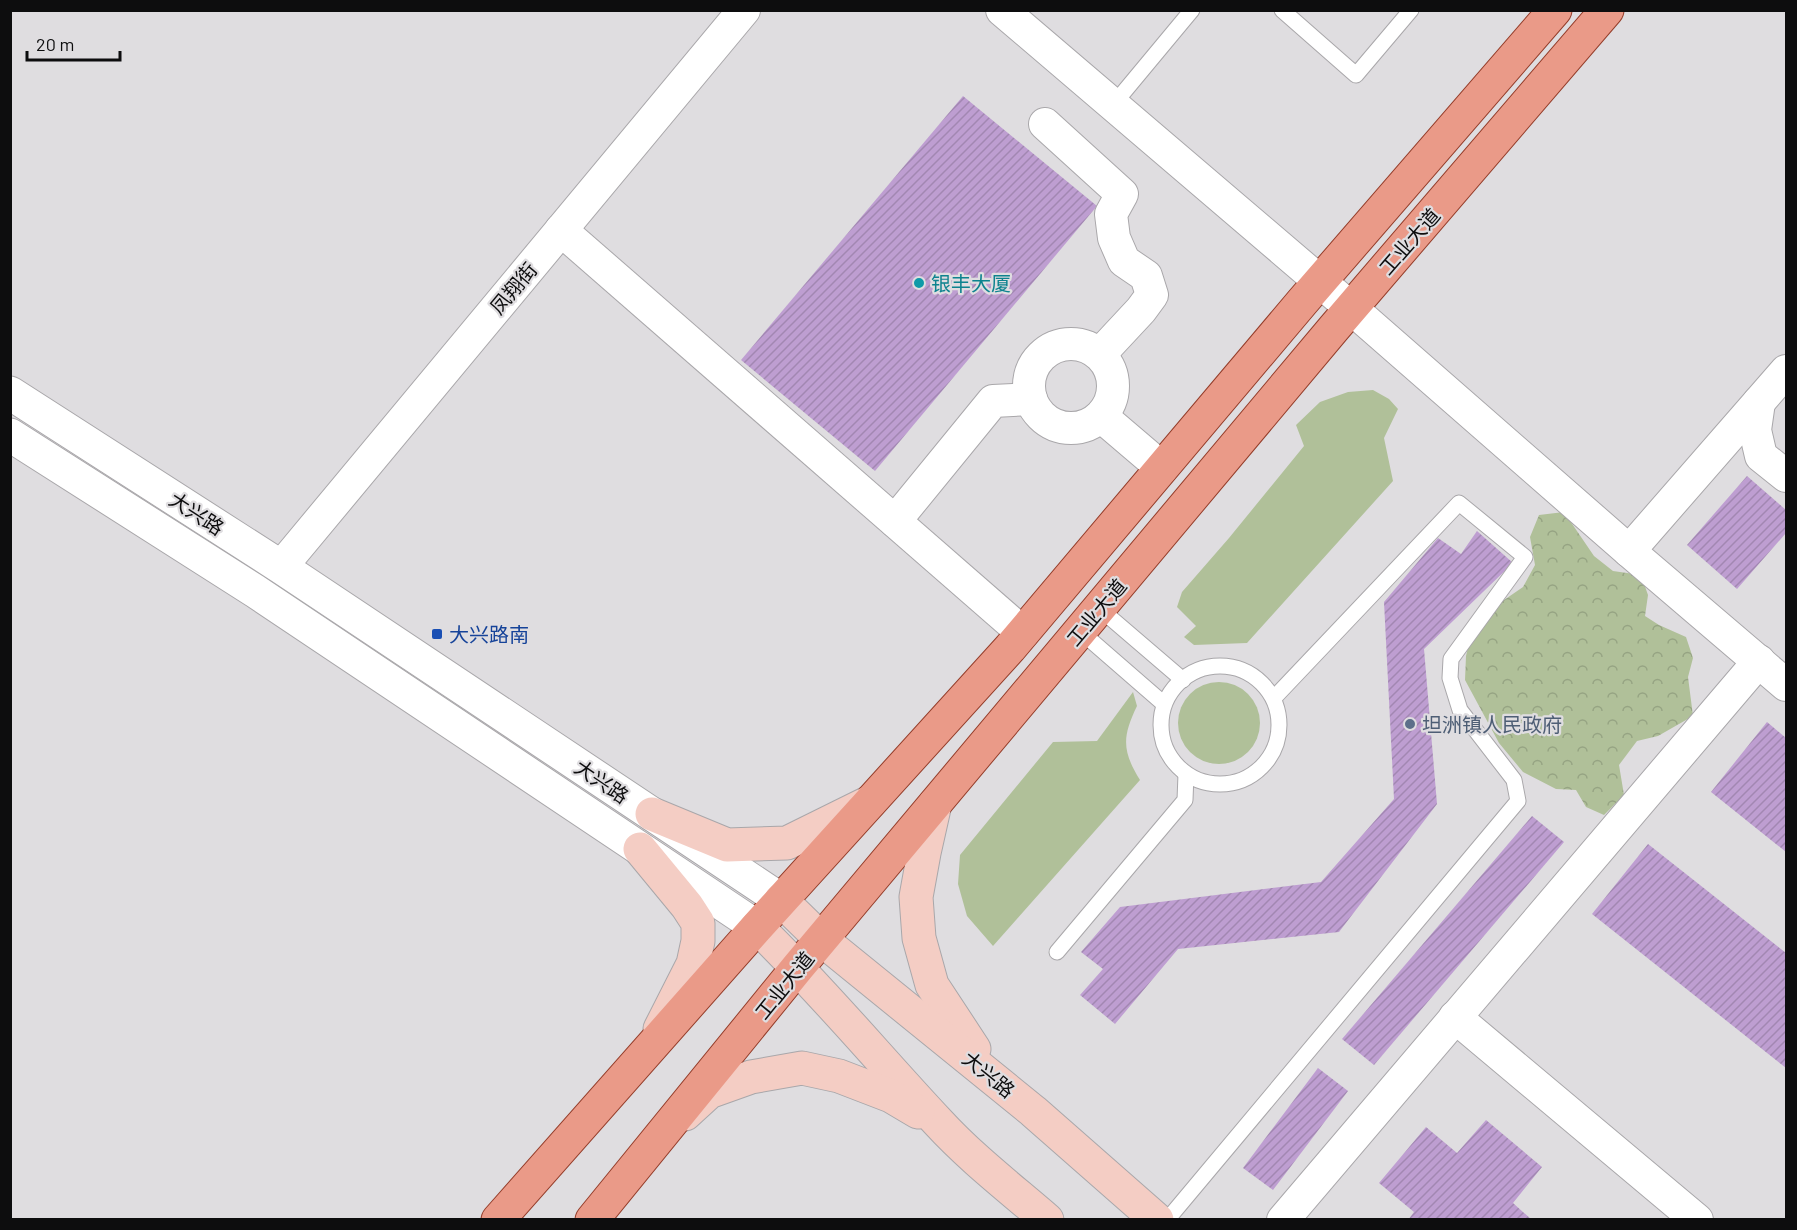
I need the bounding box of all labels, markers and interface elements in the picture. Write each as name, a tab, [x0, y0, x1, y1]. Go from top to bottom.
scale bar	[27, 24, 120, 62]
text: 20 m	[36, 33, 74, 55]
street label: 工业大道	[1374, 203, 1444, 279]
street label: 凤翔街	[485, 257, 541, 319]
place label: 银丰大厦	[931, 271, 1011, 295]
marker: 银丰大厦	[912, 276, 926, 290]
street label: 大兴路	[165, 487, 229, 539]
street label: 工业大道	[1061, 574, 1131, 650]
place label: 大兴路南	[449, 622, 529, 646]
marker: 大兴路南	[430, 627, 444, 641]
place label: 坦洲镇人民政府	[1422, 712, 1562, 736]
marker: 坦洲镇人民政府	[1403, 717, 1417, 731]
street label: 大兴路	[570, 754, 634, 808]
street label: 工业大道	[750, 946, 818, 1024]
street label: 大兴路	[958, 1046, 1020, 1102]

